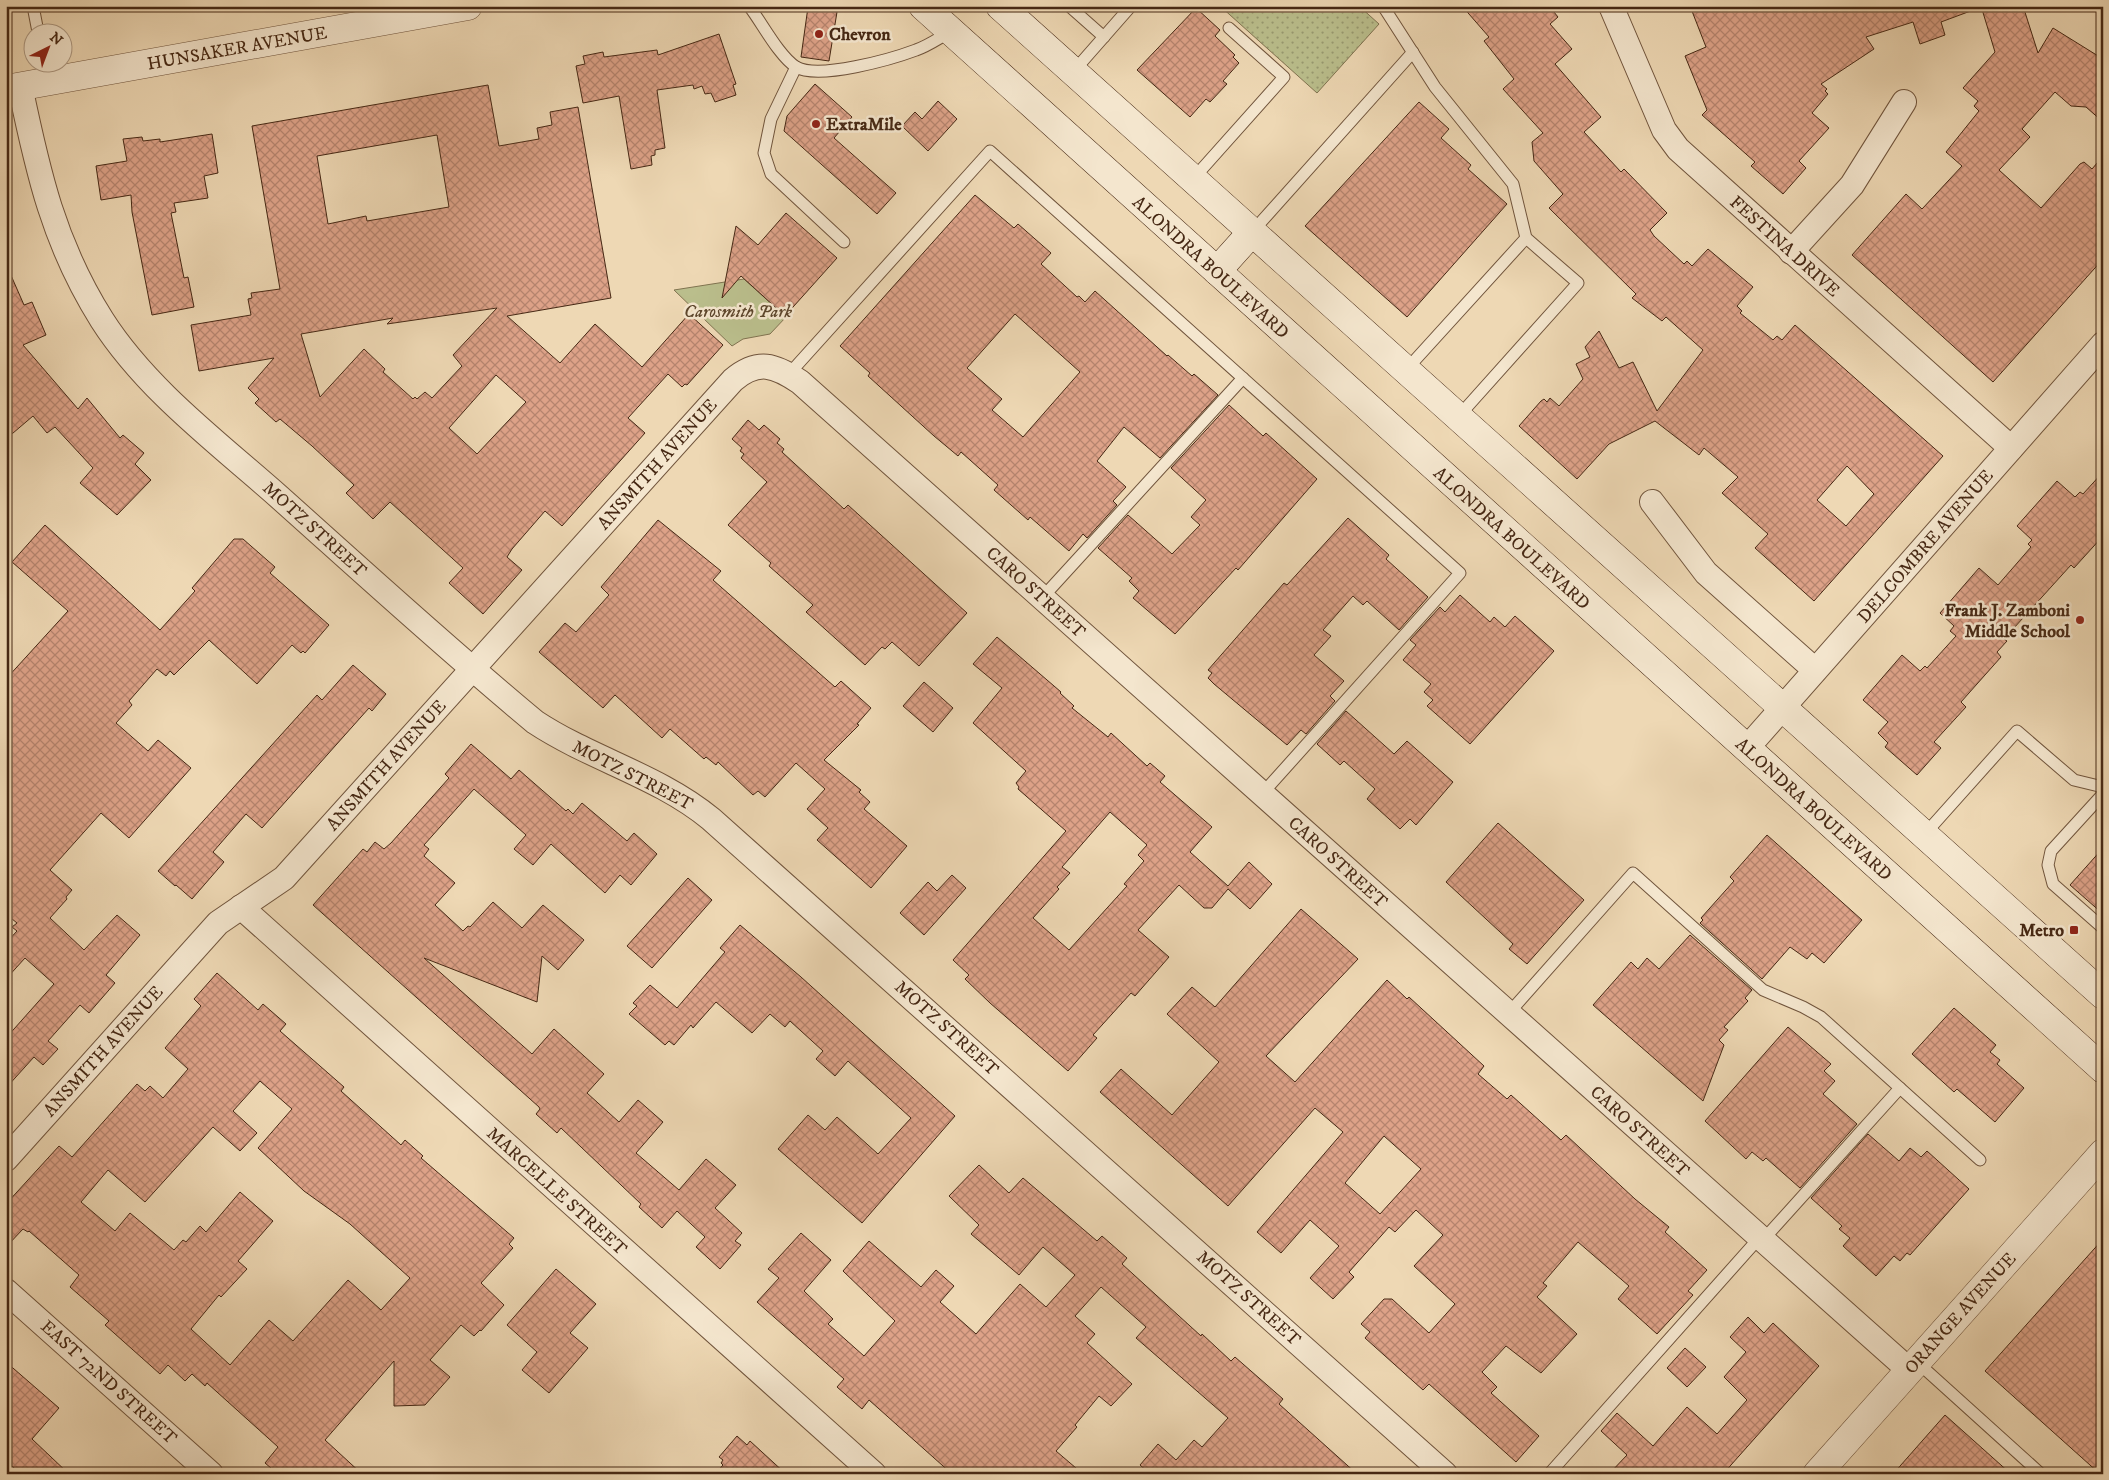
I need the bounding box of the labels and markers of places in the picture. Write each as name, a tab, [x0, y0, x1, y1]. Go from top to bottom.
place label: Chevron	[829, 24, 891, 46]
marker: Chevron	[813, 28, 825, 40]
place label: ExtraMile	[826, 114, 902, 136]
marker: ExtraMile	[810, 118, 822, 130]
place label: Frank J. Zamboni Middle School	[1944, 600, 2071, 643]
marker: Frank J. Zamboni Middle School	[2074, 614, 2086, 626]
place label: Metro	[2019, 920, 2064, 942]
marker: Metro	[2068, 924, 2080, 936]

